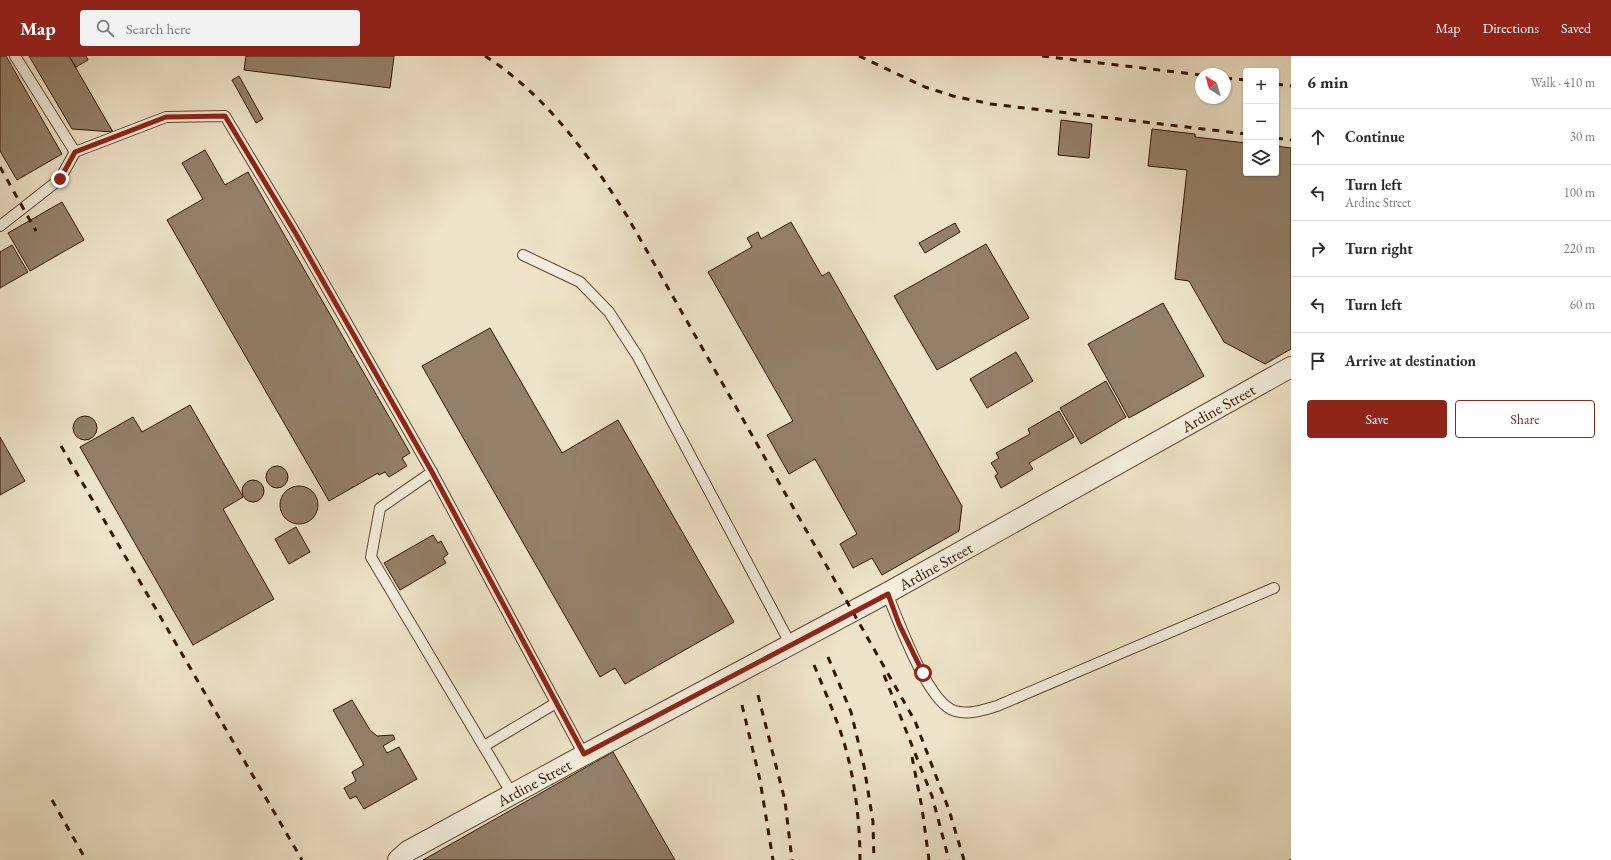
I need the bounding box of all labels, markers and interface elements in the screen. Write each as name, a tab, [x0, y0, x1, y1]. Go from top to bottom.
search box	[80, 10, 360, 46]
text: Map	[20, 16, 56, 41]
icon: search	[94, 17, 116, 39]
text: Search here	[126, 19, 191, 38]
text: Map	[1435, 19, 1461, 37]
text: Directions	[1483, 19, 1539, 37]
text: Saved	[1561, 19, 1591, 37]
north arrow	[1195, 68, 1231, 104]
map controls	[1243, 68, 1279, 176]
button: +	[1243, 68, 1279, 104]
text: 6 min	[1307, 71, 1348, 93]
text: Walk · 410 m	[1531, 74, 1595, 91]
button: −	[1243, 104, 1279, 140]
icon: ahead	[1307, 126, 1329, 148]
text: Continue	[1345, 127, 1405, 146]
text: 30 m	[1570, 128, 1595, 145]
button: layers	[1243, 140, 1279, 176]
route end	[51, 170, 69, 188]
text: Turn left	[1345, 175, 1402, 194]
icon: left	[1307, 182, 1329, 204]
text: 100 m	[1564, 184, 1595, 201]
text: Ardine Street	[1345, 194, 1411, 211]
icon: right	[1307, 238, 1329, 260]
text: Turn right	[1345, 239, 1413, 258]
text: 220 m	[1564, 240, 1595, 257]
icon: left	[1307, 294, 1329, 316]
text: Turn left	[1345, 295, 1402, 314]
text: 60 m	[1570, 296, 1595, 313]
icon: arrive	[1307, 350, 1329, 372]
text: Arrive at destination	[1345, 351, 1476, 370]
street label: Ardine Street	[1177, 379, 1259, 437]
button: Save	[1307, 400, 1447, 438]
button: Share	[1455, 400, 1595, 438]
street label: Ardine Street	[894, 537, 976, 595]
route start	[914, 664, 932, 682]
street label: Ardine Street	[492, 754, 575, 811]

